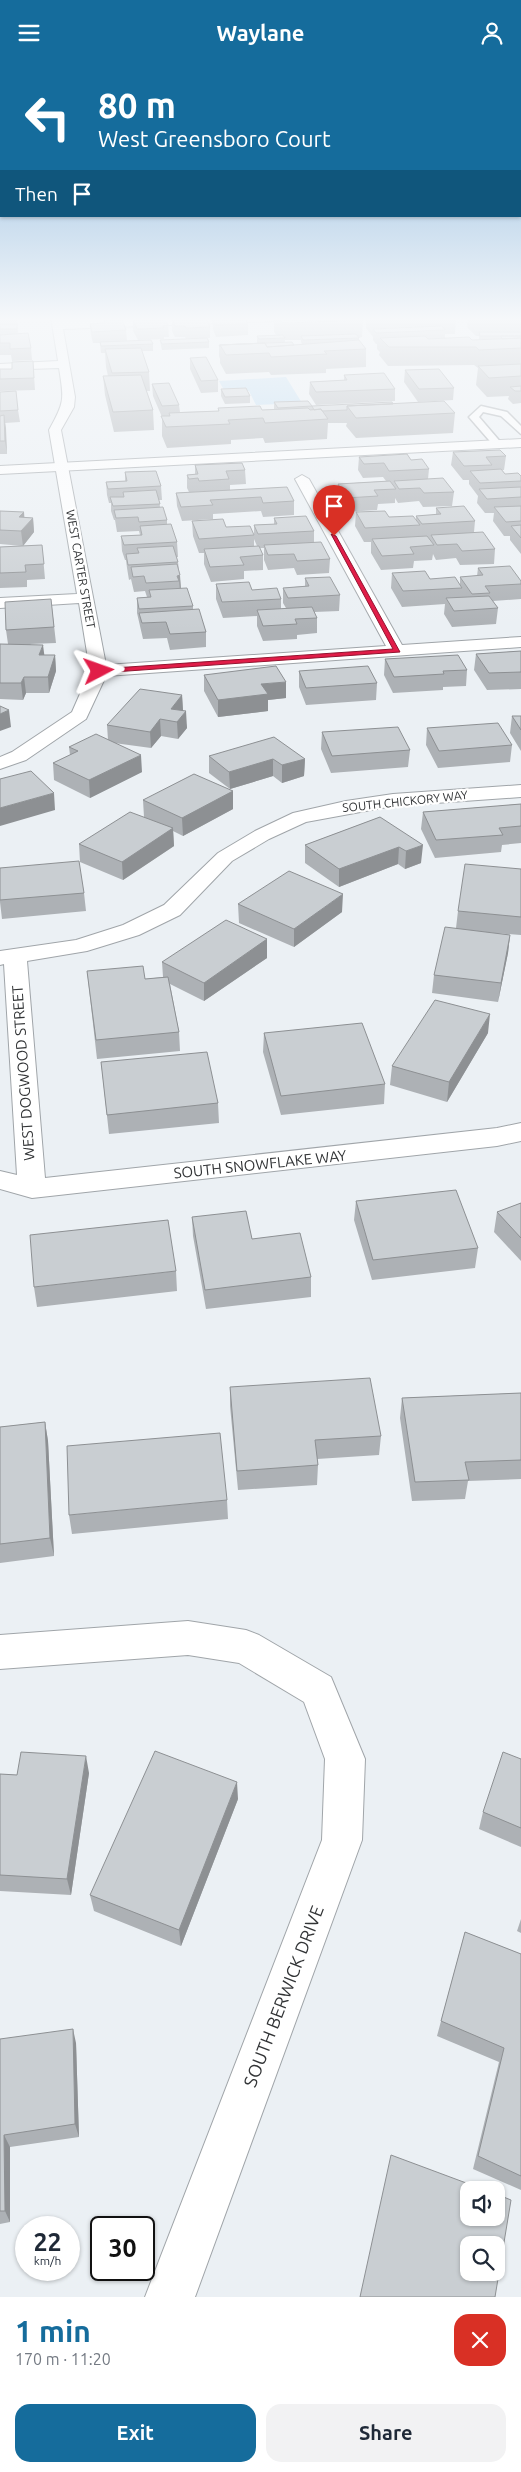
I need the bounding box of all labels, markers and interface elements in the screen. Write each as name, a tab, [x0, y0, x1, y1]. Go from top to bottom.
icon: menu	[15, 19, 43, 47]
icon: person	[478, 19, 506, 47]
text: Waylane	[217, 20, 304, 45]
icon: left	[15, 85, 80, 150]
text: 80 m	[98, 85, 176, 125]
text: West Greensboro Court	[98, 126, 331, 151]
icon: arrive	[68, 180, 96, 208]
text: Then	[15, 183, 58, 205]
pin	[313, 485, 355, 536]
icon: arrive	[320, 492, 348, 520]
street label: WEST CARTER STREET	[64, 508, 98, 630]
position arrow	[72, 644, 124, 696]
street label: SOUTH CHICKORY WAY	[342, 788, 468, 814]
street label: WEST DOGWOOD STREET	[8, 984, 38, 1161]
street label: SOUTH SNOWFLAKE WAY	[173, 1146, 348, 1182]
street label: SOUTH BERWICK DRIVE	[239, 1903, 327, 2089]
map controls	[460, 2181, 505, 2281]
button: sound	[460, 2181, 505, 2226]
speed limit sign: 30	[90, 2216, 155, 2281]
text: 22	[33, 2228, 62, 2256]
button: search	[460, 2236, 505, 2281]
text: km/h	[34, 2254, 61, 2267]
text: 1 min	[15, 2314, 91, 2348]
button: close	[454, 2314, 506, 2366]
text: 170 m · 11:20	[15, 2350, 111, 2368]
button: Exit	[15, 2404, 256, 2462]
button: Share	[266, 2404, 506, 2462]

